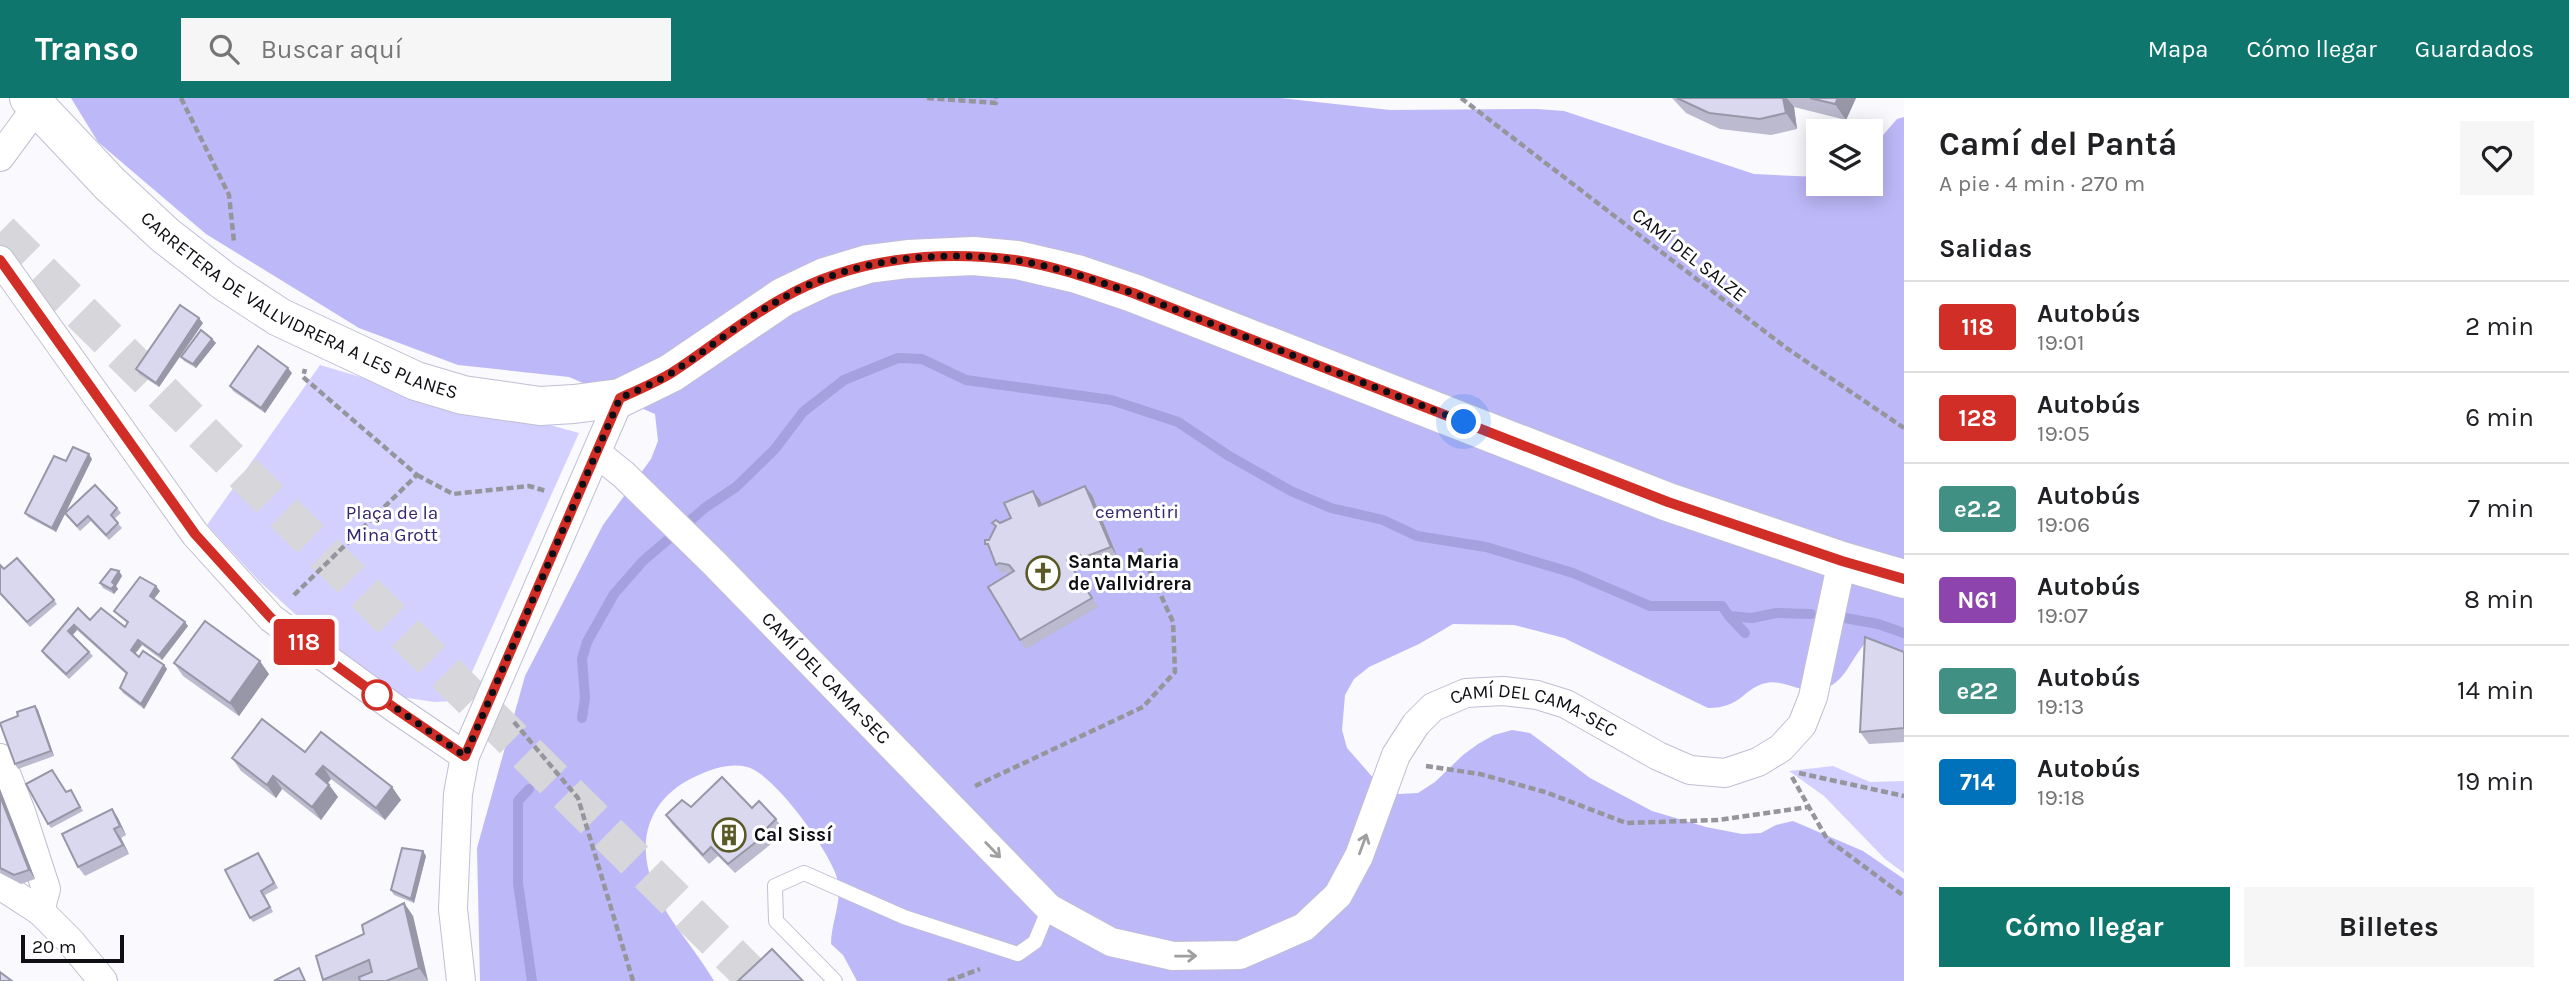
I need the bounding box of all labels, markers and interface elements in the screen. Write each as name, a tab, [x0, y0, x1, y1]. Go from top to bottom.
search box	[181, 18, 671, 81]
text: Transo	[35, 30, 139, 68]
icon: search	[205, 30, 243, 68]
text: Buscar aquí	[261, 34, 403, 65]
text: Mapa	[2148, 35, 2208, 63]
text: Cómo llegar	[2246, 35, 2377, 63]
text: Guardados	[2415, 35, 2534, 63]
map controls	[1806, 119, 1883, 196]
button: layers	[1806, 119, 1883, 196]
button: heart	[2460, 121, 2534, 195]
text: Camí del Pantá	[1939, 125, 2177, 163]
text: A pie · 4 min · 270 m	[1939, 170, 2145, 197]
street label: CAMÍ DEL SALZE	[1628, 203, 1751, 306]
street label: CARRETERA DE VALLVIDRERA A LES PLANES	[136, 207, 460, 404]
text: Salidas	[1939, 233, 2032, 264]
text: Autobús	[2037, 298, 2141, 329]
text: 2 min	[2465, 311, 2534, 342]
text: 118	[1961, 313, 1994, 341]
text: 19:01	[2037, 329, 2085, 356]
text: Autobús	[2037, 389, 2141, 420]
text: 6 min	[2465, 402, 2534, 433]
your location	[1446, 404, 1481, 439]
text: 128	[1958, 404, 1997, 432]
text: 19:05	[2037, 420, 2090, 447]
text: Autobús	[2037, 480, 2141, 511]
text: 7 min	[2468, 493, 2534, 524]
text: e2.2	[1954, 495, 2001, 523]
park label: cementiri	[1095, 501, 1179, 523]
park label: Plaça de la Mina Grott	[346, 502, 438, 546]
text: 19:06	[2037, 511, 2090, 538]
place label: Santa Maria de Vallvidrera	[1068, 551, 1192, 595]
church icon: Santa Maria de Vallvidrera	[1024, 554, 1062, 592]
text: Autobús	[2037, 571, 2141, 602]
text: 8 min	[2464, 584, 2534, 615]
text: N61	[1957, 586, 1998, 614]
text: 19:07	[2037, 602, 2088, 629]
street label: CAMÍ DEL CAMA-SEC	[757, 608, 895, 749]
line badge: 118	[264, 619, 344, 665]
text: 118	[288, 628, 320, 656]
text: Autobús	[2037, 662, 2141, 693]
text: 14 min	[2457, 675, 2534, 706]
text: e22	[1957, 677, 1998, 705]
street label: CAMÍ DEL CAMA-SEC	[1447, 679, 1621, 742]
unlabelled marker	[362, 680, 392, 710]
text: 19:13	[2037, 693, 2084, 720]
text: Autobús	[2037, 753, 2141, 784]
text: 19 min	[2456, 766, 2534, 797]
text: 714	[1960, 768, 1995, 796]
text: 19:18	[2037, 784, 2085, 811]
building icon: Cal Sissí	[710, 816, 748, 854]
place label: Cal Sissí	[754, 824, 833, 846]
one-way arrow	[1358, 834, 1371, 856]
one-way arrow	[985, 841, 1002, 858]
button: Cómo llegar	[1939, 887, 2230, 967]
button: Billetes	[2244, 887, 2534, 967]
scale bar	[21, 932, 124, 964]
text: 20 m	[32, 936, 77, 958]
one-way arrow	[1174, 949, 1197, 963]

